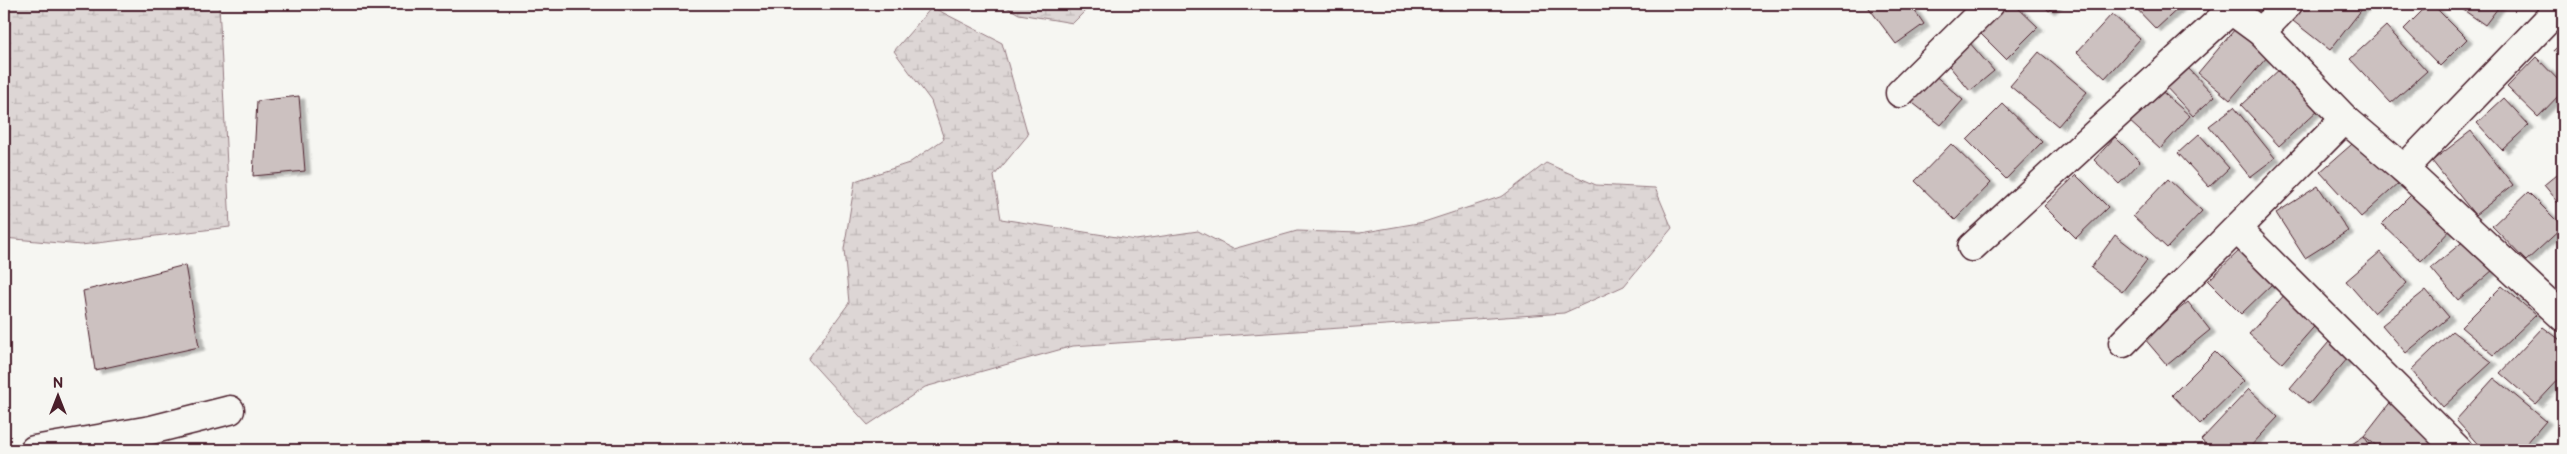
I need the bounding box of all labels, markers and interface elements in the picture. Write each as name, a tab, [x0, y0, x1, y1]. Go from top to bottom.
north arrow	[32, 372, 82, 422]
text: N	[53, 375, 63, 392]

